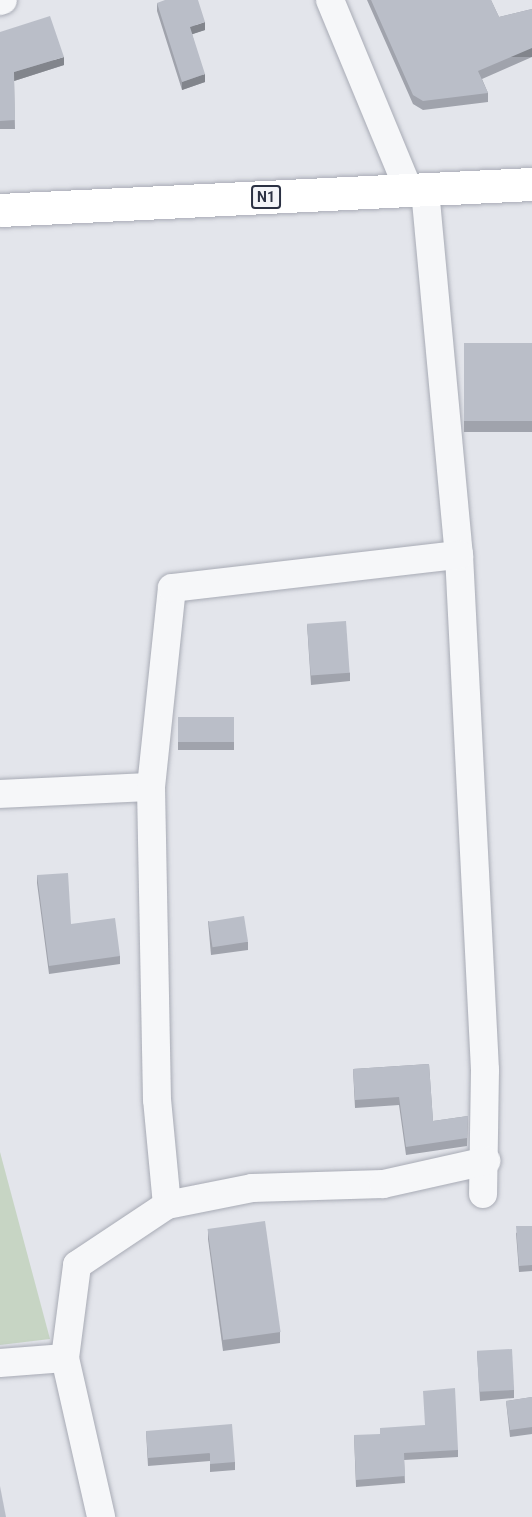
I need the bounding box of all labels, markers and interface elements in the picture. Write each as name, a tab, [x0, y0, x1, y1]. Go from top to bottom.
road number: N1	[251, 186, 281, 208]

